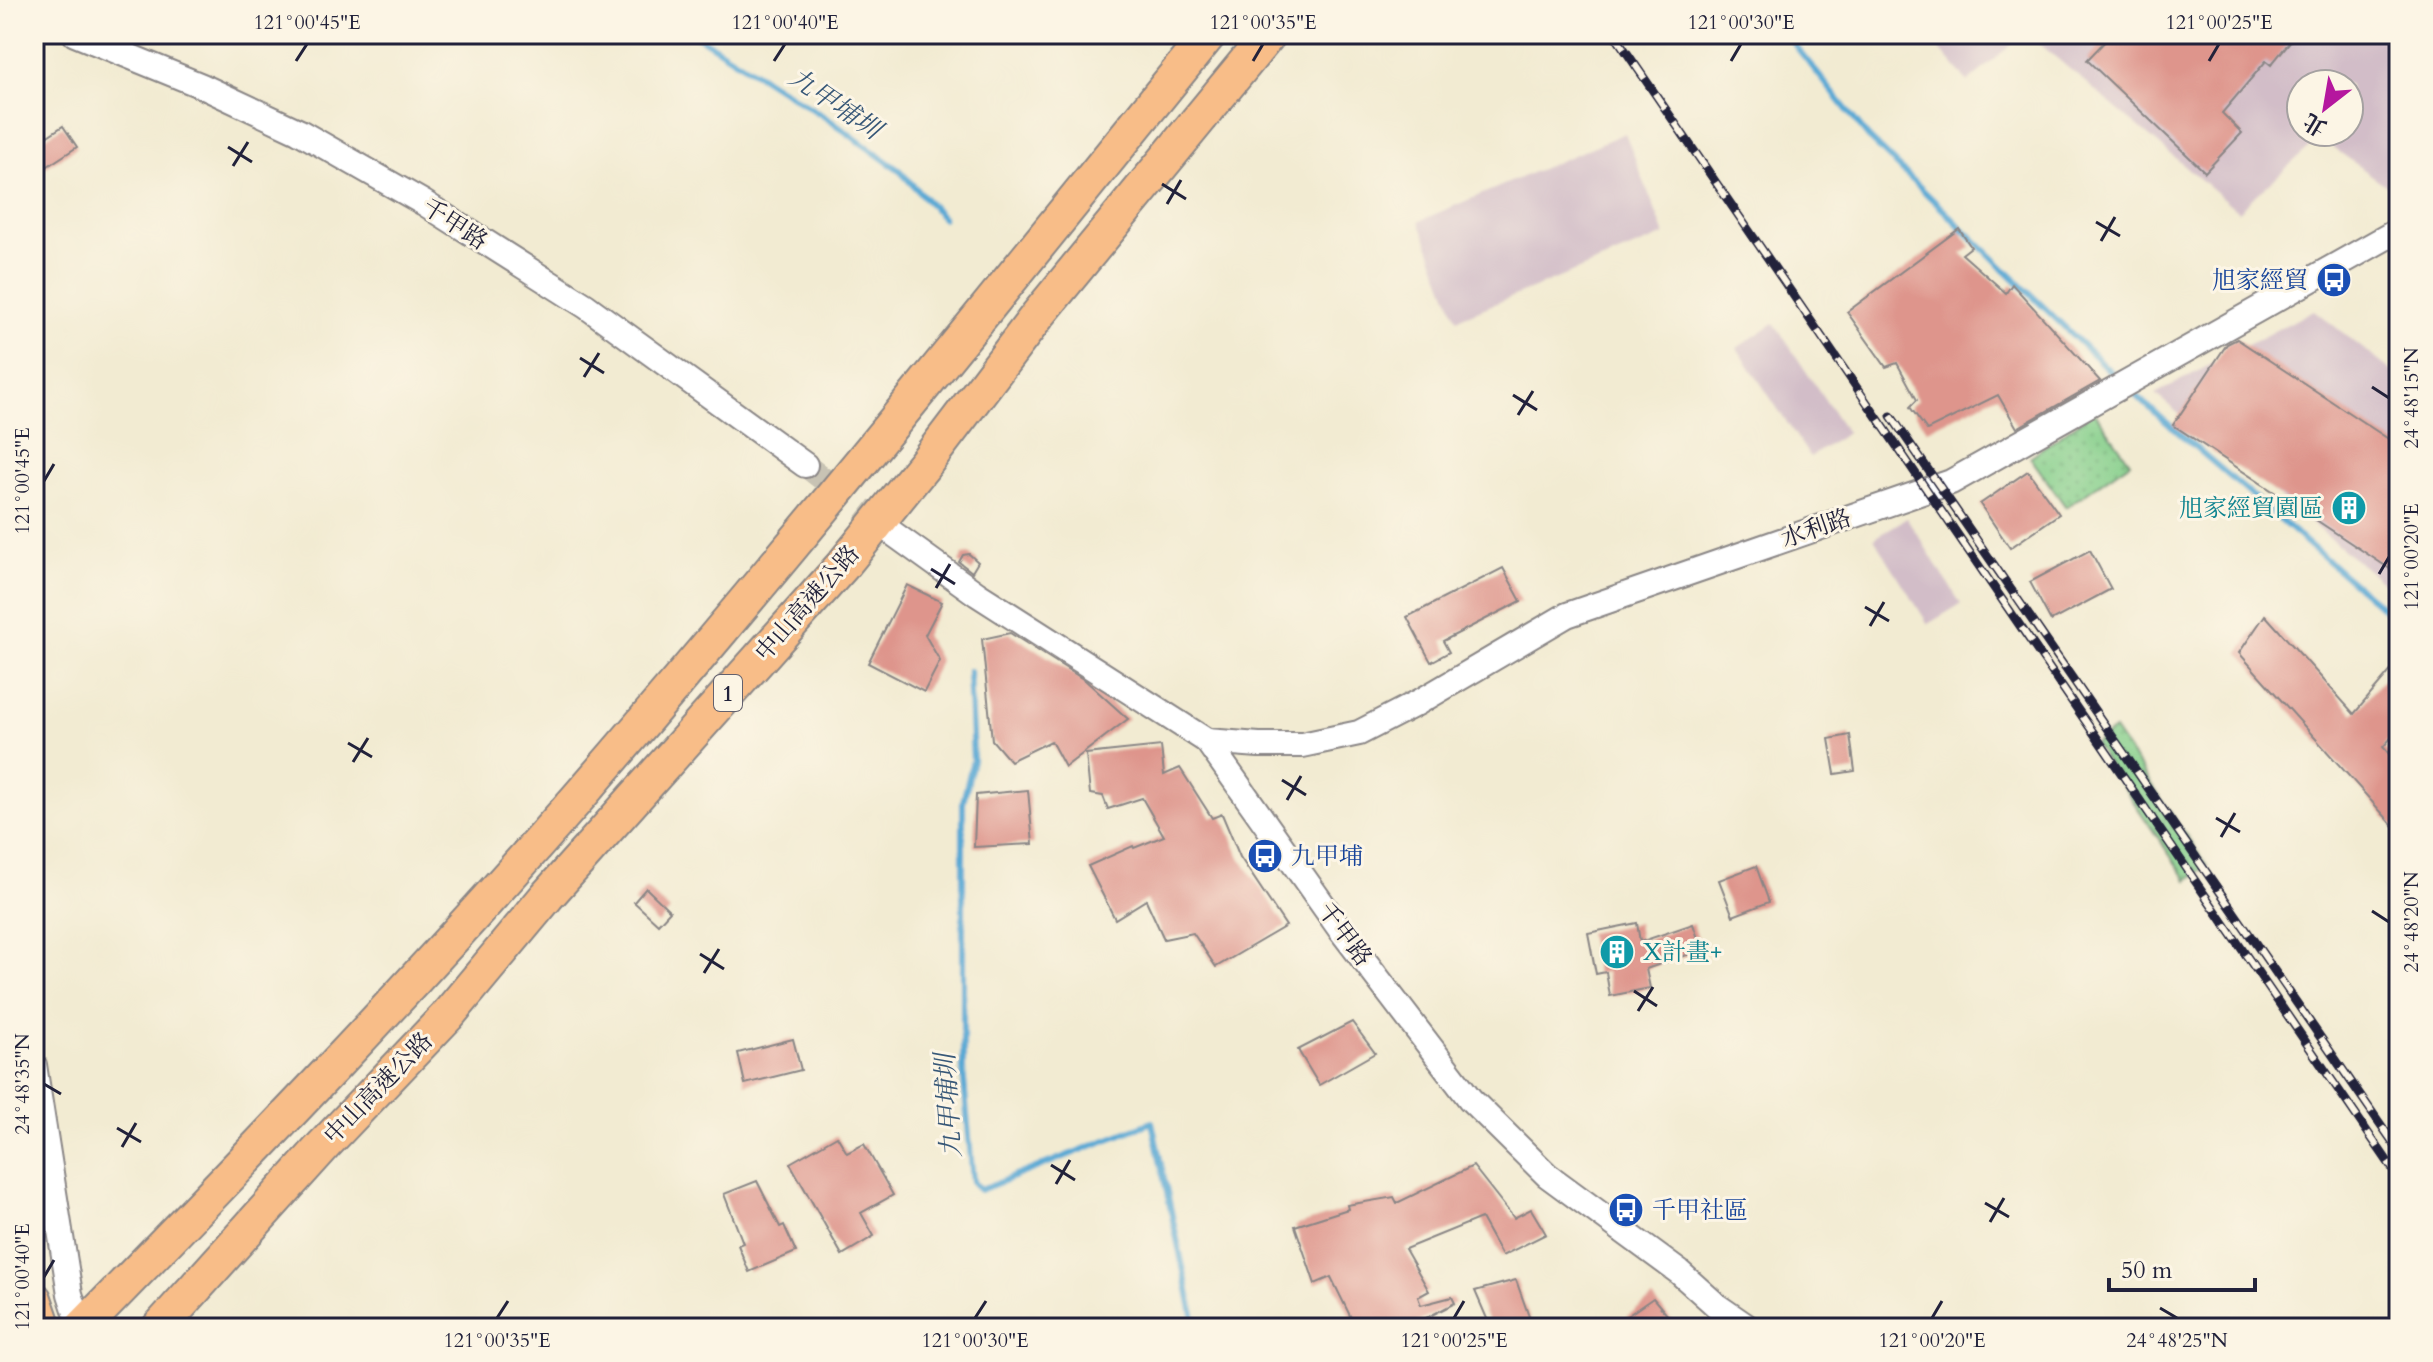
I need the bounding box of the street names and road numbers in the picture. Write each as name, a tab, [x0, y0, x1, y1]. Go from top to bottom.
street label: 千甲路	[416, 191, 494, 258]
street label: 水利路	[1777, 501, 1856, 556]
street label: 中山高速公路	[748, 538, 867, 668]
road number: 1	[714, 675, 742, 711]
street label: 千甲路	[1310, 896, 1379, 973]
street label: 中山高速公路	[316, 1025, 440, 1152]

